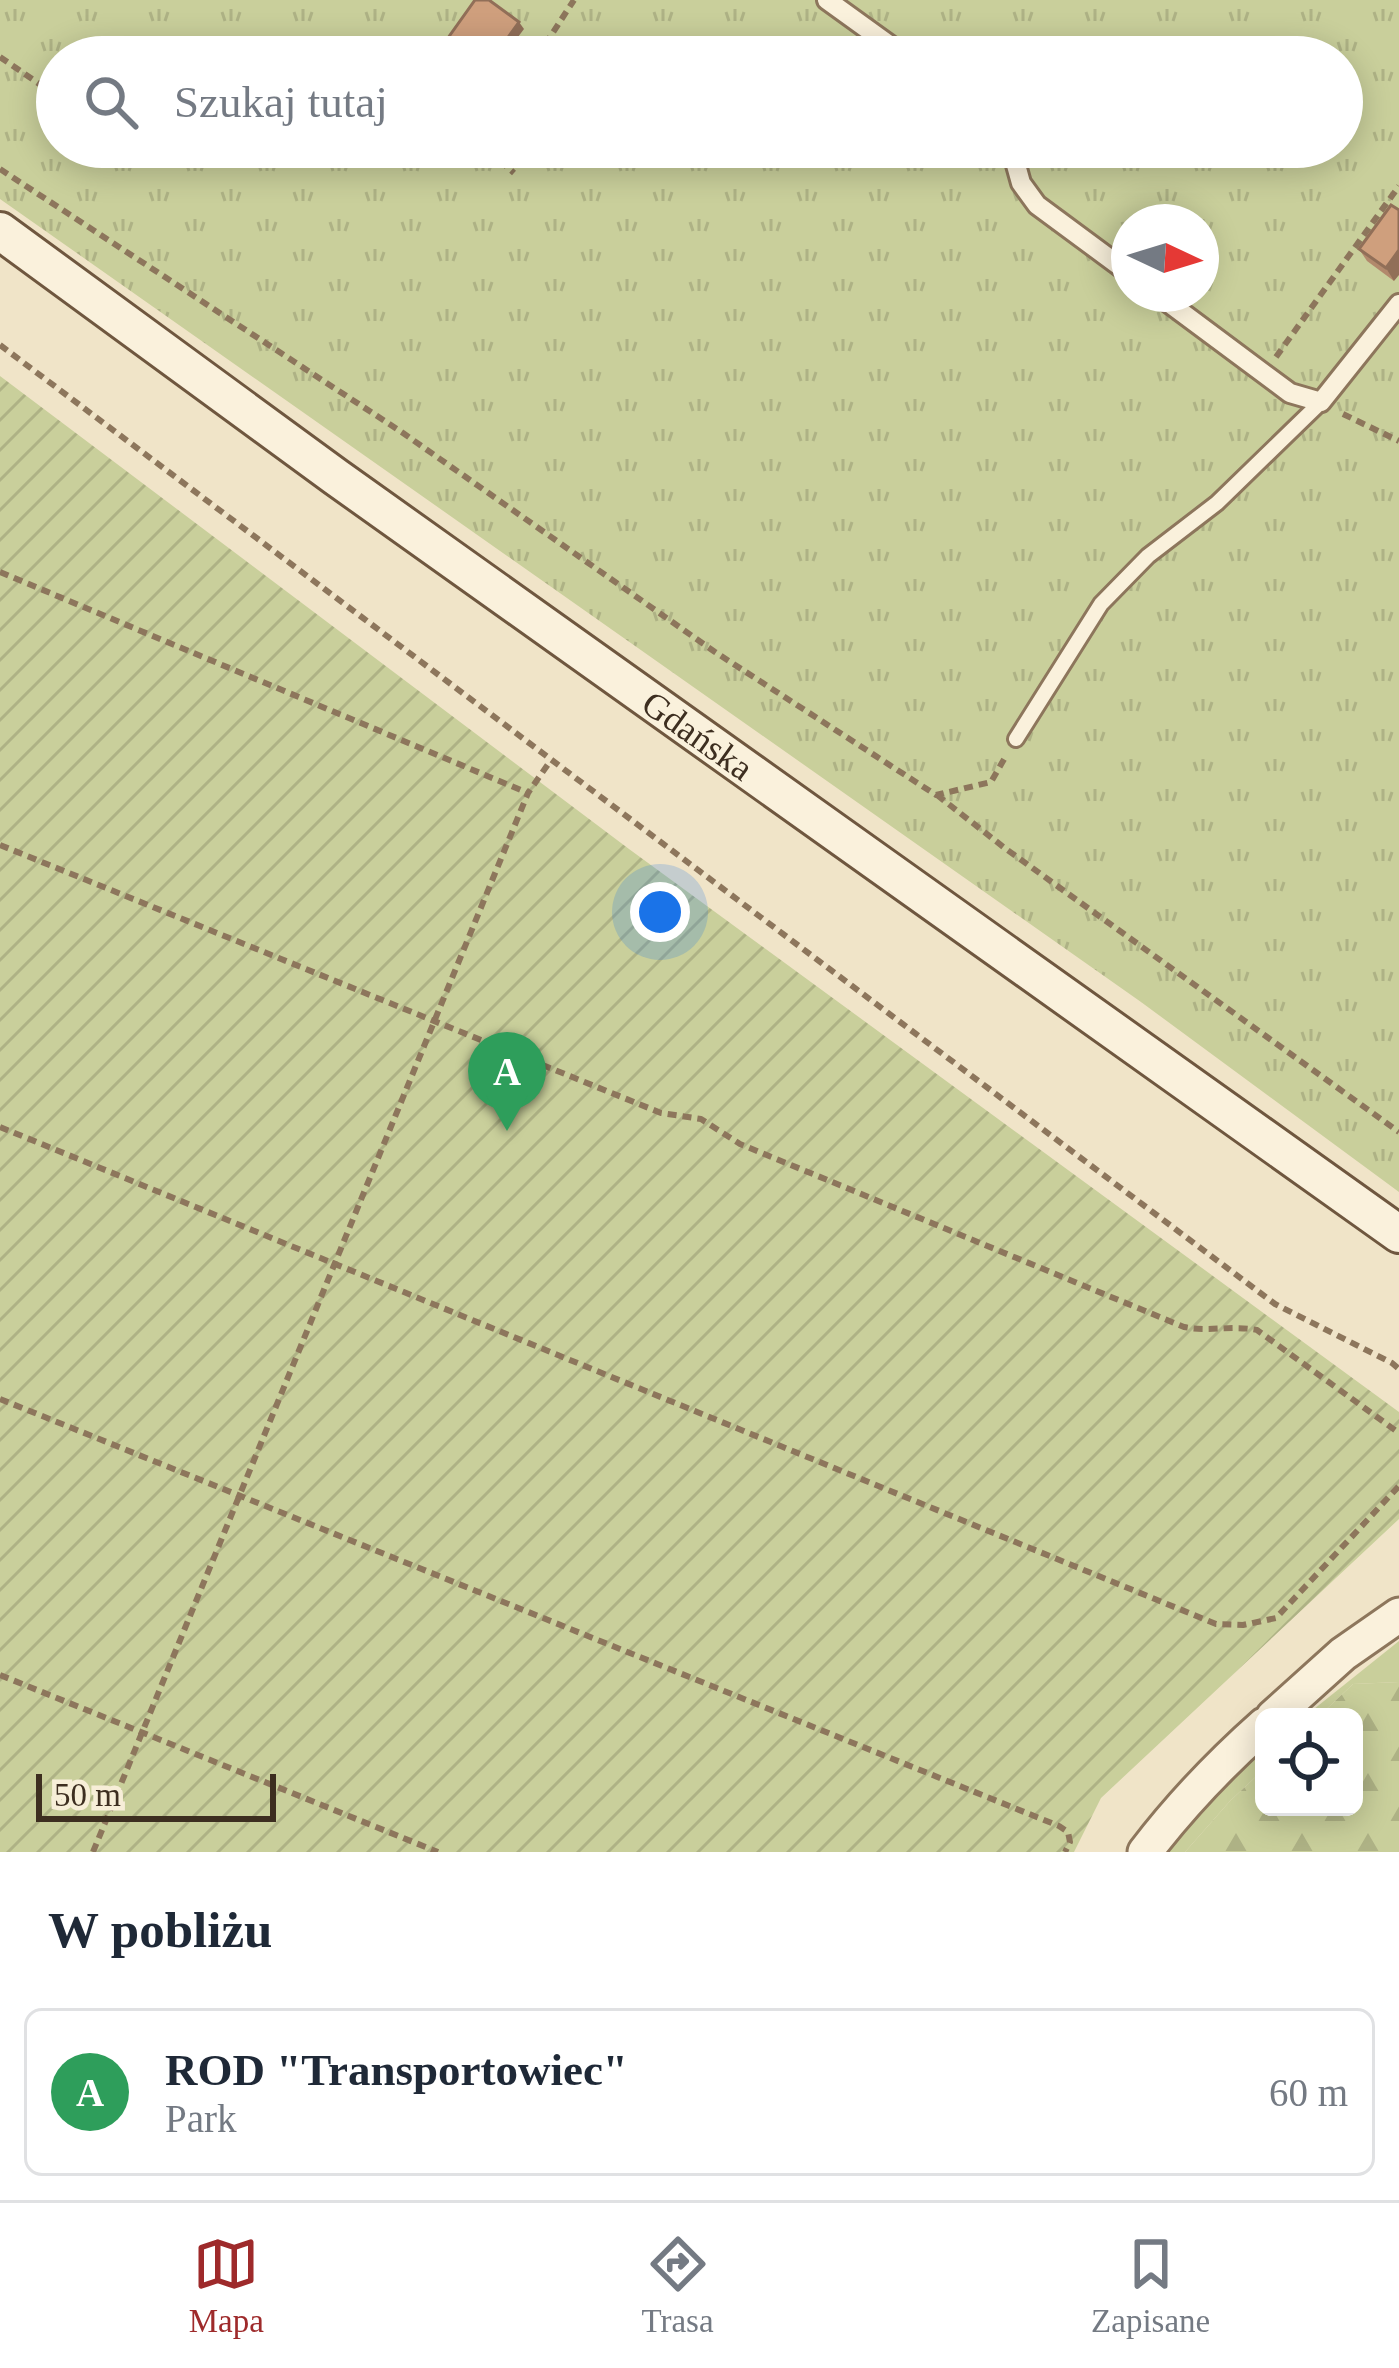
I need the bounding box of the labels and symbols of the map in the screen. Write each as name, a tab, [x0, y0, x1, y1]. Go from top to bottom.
north arrow	[1111, 204, 1219, 312]
street label: Gdańska	[635, 683, 760, 789]
your location	[630, 882, 690, 942]
pin: A	[468, 1032, 546, 1131]
scale bar	[36, 1768, 276, 1821]

